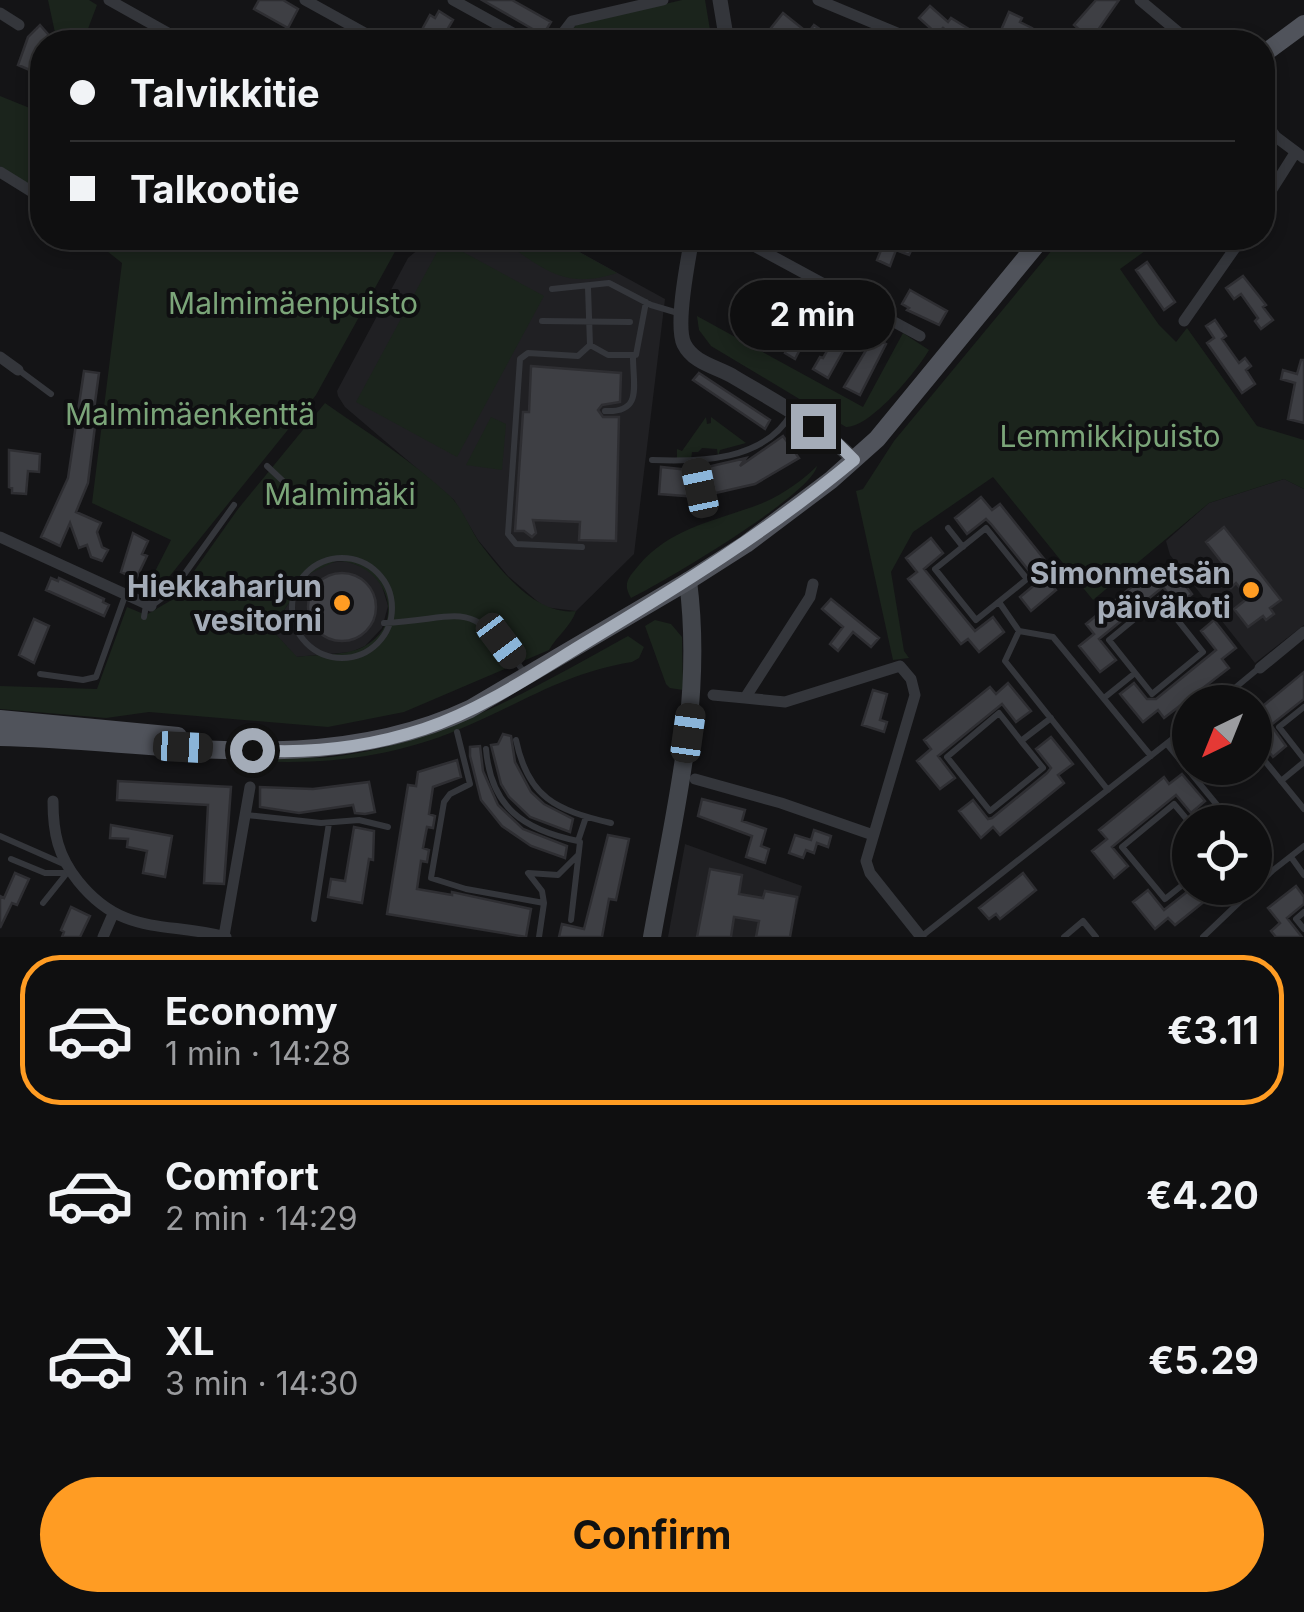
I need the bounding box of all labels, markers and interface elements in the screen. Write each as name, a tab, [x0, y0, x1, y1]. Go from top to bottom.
text: Talvikkitie	[130, 70, 320, 116]
text: Talkootie	[130, 166, 300, 212]
callout: 2 min	[730, 281, 896, 351]
park label: Malmimäenpuisto	[168, 285, 418, 321]
text: 2 min	[770, 295, 855, 334]
park label: Malmimäenkenttä	[65, 396, 315, 432]
route end	[791, 404, 836, 449]
park label: Lemmikkipuisto	[999, 418, 1221, 454]
car	[679, 456, 721, 520]
park label: Malmimäki	[264, 476, 416, 512]
place label: Simonmetsän päiväkoti	[1030, 555, 1231, 625]
place label: Hiekkaharjun vesitorni	[127, 568, 322, 638]
marker: Simonmetsän päiväkoti	[1240, 579, 1262, 601]
marker: Hiekkaharjun vesitorni	[331, 592, 353, 614]
car	[471, 608, 531, 674]
north arrow	[1172, 685, 1272, 785]
map controls	[1172, 685, 1272, 905]
car	[669, 701, 707, 765]
route start	[230, 728, 275, 773]
car	[152, 730, 214, 764]
button: locate	[1172, 805, 1272, 905]
icon: car	[45, 985, 135, 1075]
text: Economy	[165, 988, 338, 1034]
text: €3.11	[1167, 1007, 1259, 1053]
text: 1 min · 14:28	[165, 1034, 351, 1073]
icon: car	[45, 1150, 135, 1240]
text: Comfort	[165, 1153, 319, 1199]
text: €4.20	[1146, 1172, 1259, 1218]
text: 2 min · 14:29	[165, 1199, 358, 1238]
icon: car	[45, 1315, 135, 1405]
text: XL	[165, 1318, 215, 1364]
text: €5.29	[1148, 1337, 1259, 1383]
text: 3 min · 14:30	[165, 1364, 359, 1403]
button: Confirm	[40, 1477, 1264, 1592]

